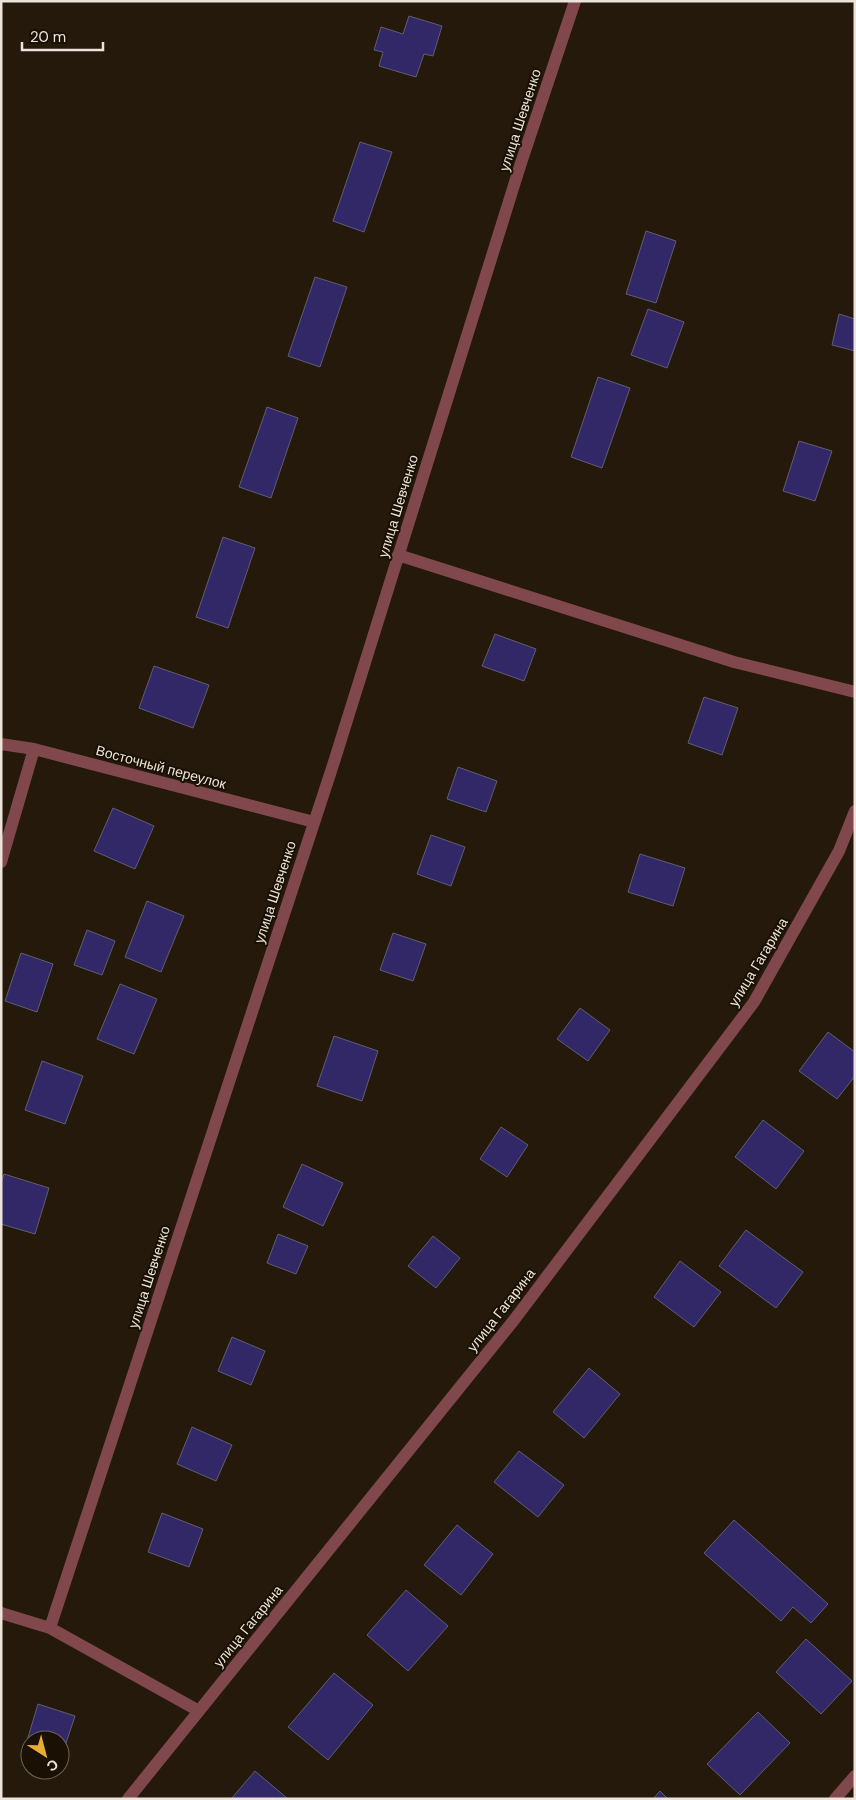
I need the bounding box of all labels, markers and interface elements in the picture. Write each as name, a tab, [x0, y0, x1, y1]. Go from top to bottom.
scale bar	[22, 20, 104, 52]
text: 20 m	[30, 27, 66, 47]
street label: улица Шевченко	[495, 66, 545, 173]
street label: улица Шевченко	[374, 452, 422, 560]
street label: Восточный переулок	[94, 741, 229, 793]
street label: улица Шевченко	[250, 838, 300, 945]
street label: улица Гагарина	[724, 914, 792, 1010]
street label: улица Шевченко	[124, 1223, 174, 1330]
street label: улица Гагарина	[463, 1265, 539, 1355]
street label: улица Гагарина	[209, 1581, 287, 1671]
north arrow	[20, 1730, 70, 1780]
text: С	[43, 1755, 62, 1776]

